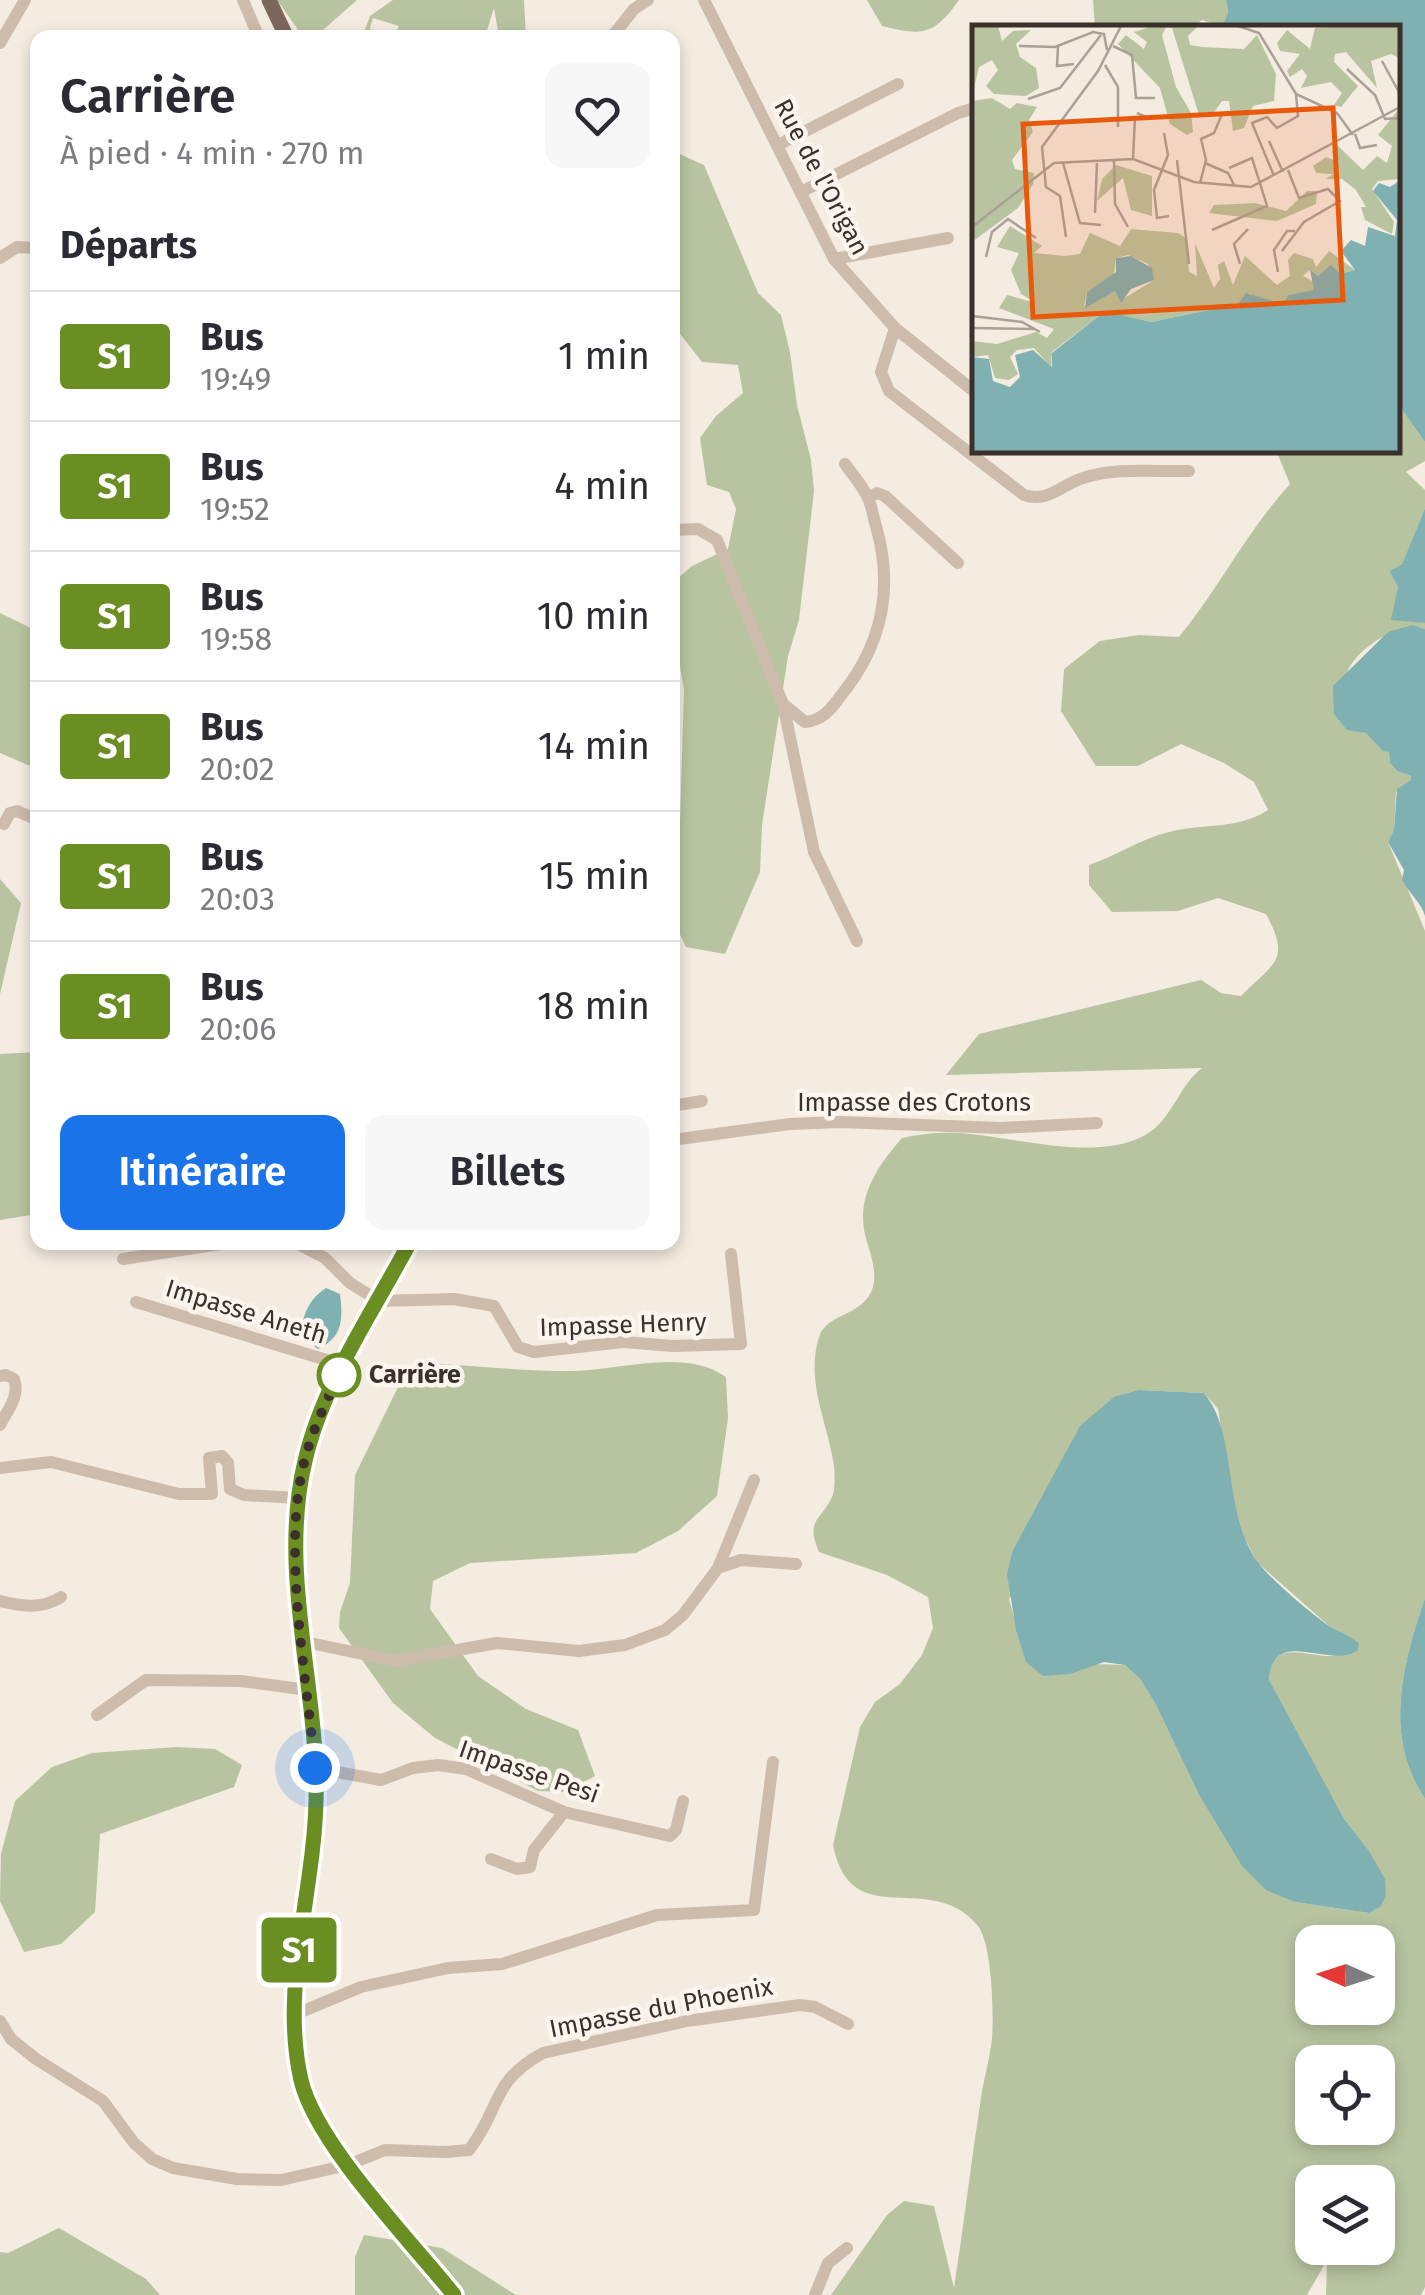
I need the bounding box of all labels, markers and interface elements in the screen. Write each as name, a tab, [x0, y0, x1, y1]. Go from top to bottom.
inset map	[972, 25, 1400, 452]
button: heart	[545, 63, 650, 168]
text: Carrière	[60, 67, 235, 125]
street label: Rue de l'Origan	[767, 94, 875, 260]
text: À pied · 4 min · 270 m	[60, 134, 365, 172]
text: Départs	[60, 222, 197, 268]
text: Bus	[200, 314, 264, 360]
text: 1 min	[558, 333, 650, 379]
text: S1	[97, 335, 133, 377]
text: 19:49	[200, 360, 271, 398]
text: Bus	[200, 444, 264, 490]
text: 4 min	[554, 463, 650, 509]
text: S1	[97, 465, 133, 507]
text: 19:52	[200, 490, 270, 528]
text: Bus	[200, 574, 264, 620]
text: 10 min	[537, 593, 650, 639]
text: S1	[97, 595, 133, 637]
text: 19:58	[200, 620, 272, 658]
text: Bus	[200, 704, 264, 750]
text: 14 min	[538, 723, 650, 769]
text: S1	[97, 725, 133, 767]
text: 20:02	[200, 750, 275, 788]
text: Bus	[200, 834, 264, 880]
text: 15 min	[539, 853, 650, 899]
text: S1	[97, 855, 133, 897]
text: 20:03	[200, 880, 275, 918]
text: Bus	[200, 964, 264, 1010]
text: 18 min	[537, 983, 650, 1029]
text: S1	[97, 985, 133, 1027]
text: 20:06	[200, 1010, 276, 1048]
street label: Impasse des Crotons	[797, 1088, 1031, 1118]
button: Itinéraire	[60, 1115, 345, 1230]
button: Billets	[365, 1115, 650, 1230]
street label: Impasse Aneth	[162, 1273, 330, 1351]
street label: Impasse Henry	[539, 1307, 708, 1343]
marker: Carrière	[318, 1354, 360, 1396]
place label: Carrière	[369, 1360, 461, 1390]
street label: Impasse Pesi	[455, 1734, 603, 1810]
your location	[290, 1743, 340, 1793]
line badge: S1	[254, 1918, 344, 1982]
north arrow	[1295, 1925, 1395, 2025]
map controls	[1295, 1925, 1395, 2265]
text: S1	[281, 1929, 317, 1971]
street label: Impasse du Phoenix	[547, 1972, 775, 2044]
button: locate	[1295, 2045, 1395, 2145]
button: layers	[1295, 2165, 1395, 2265]

